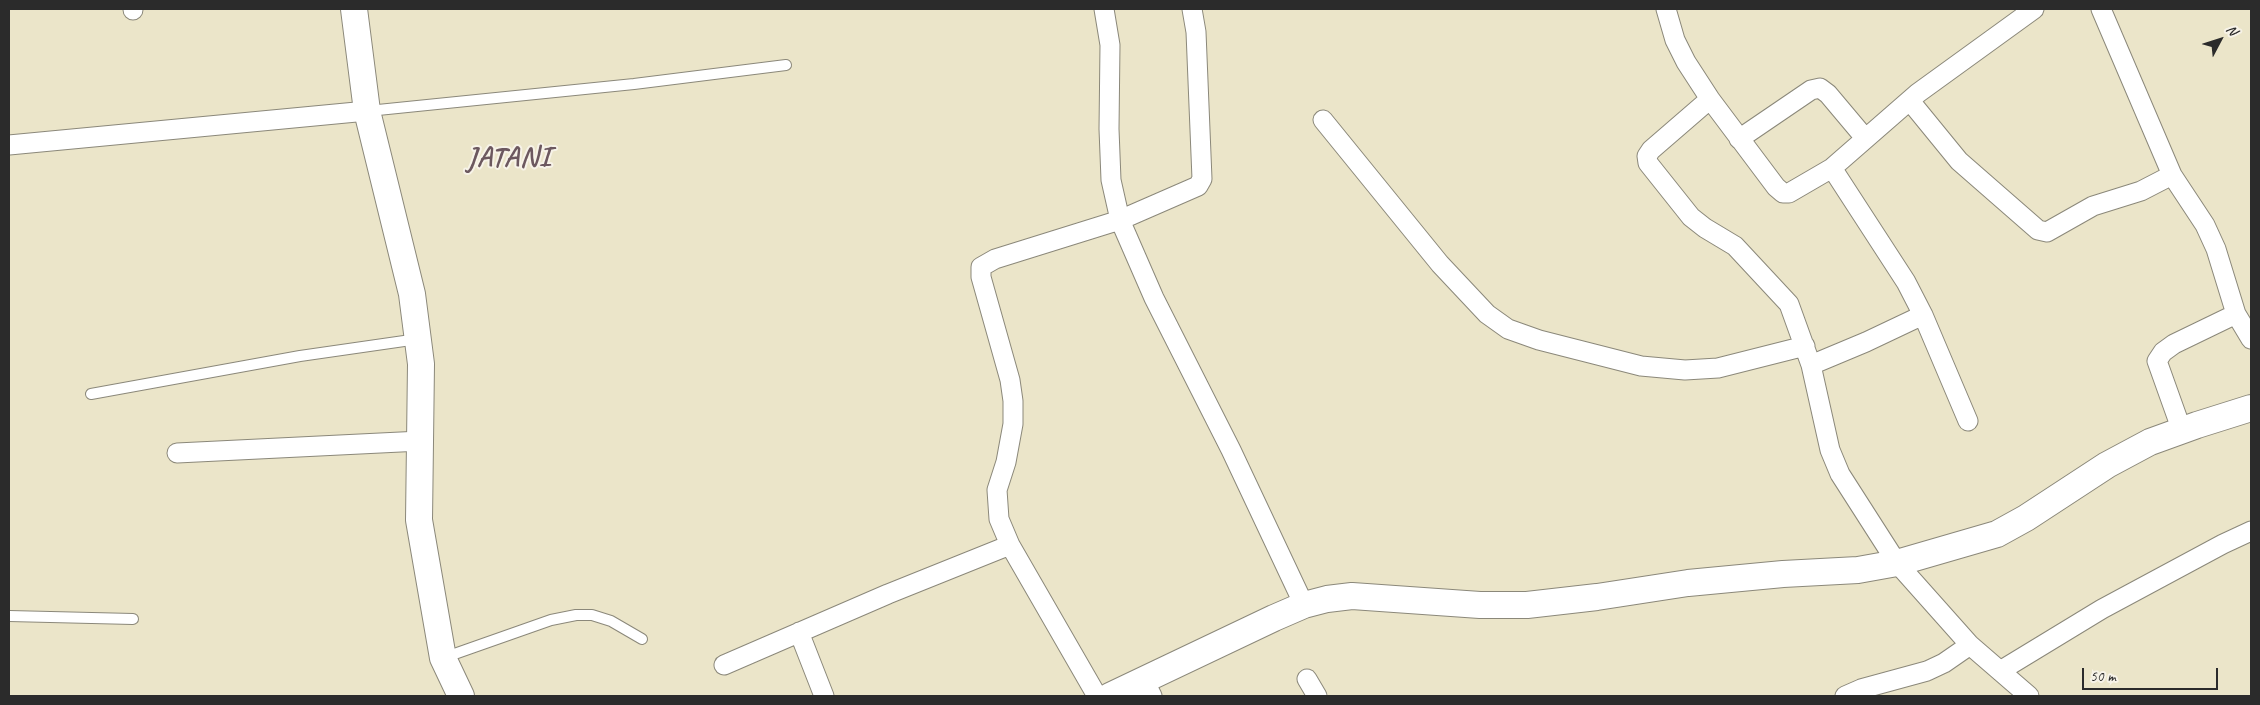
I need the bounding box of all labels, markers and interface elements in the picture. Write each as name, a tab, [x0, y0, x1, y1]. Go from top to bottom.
north arrow	[2195, 15, 2245, 65]
text: N	[2223, 21, 2241, 39]
district label: JATANI	[466, 141, 552, 175]
scale bar	[2085, 658, 2221, 690]
text: 50 m	[2090, 667, 2116, 686]

